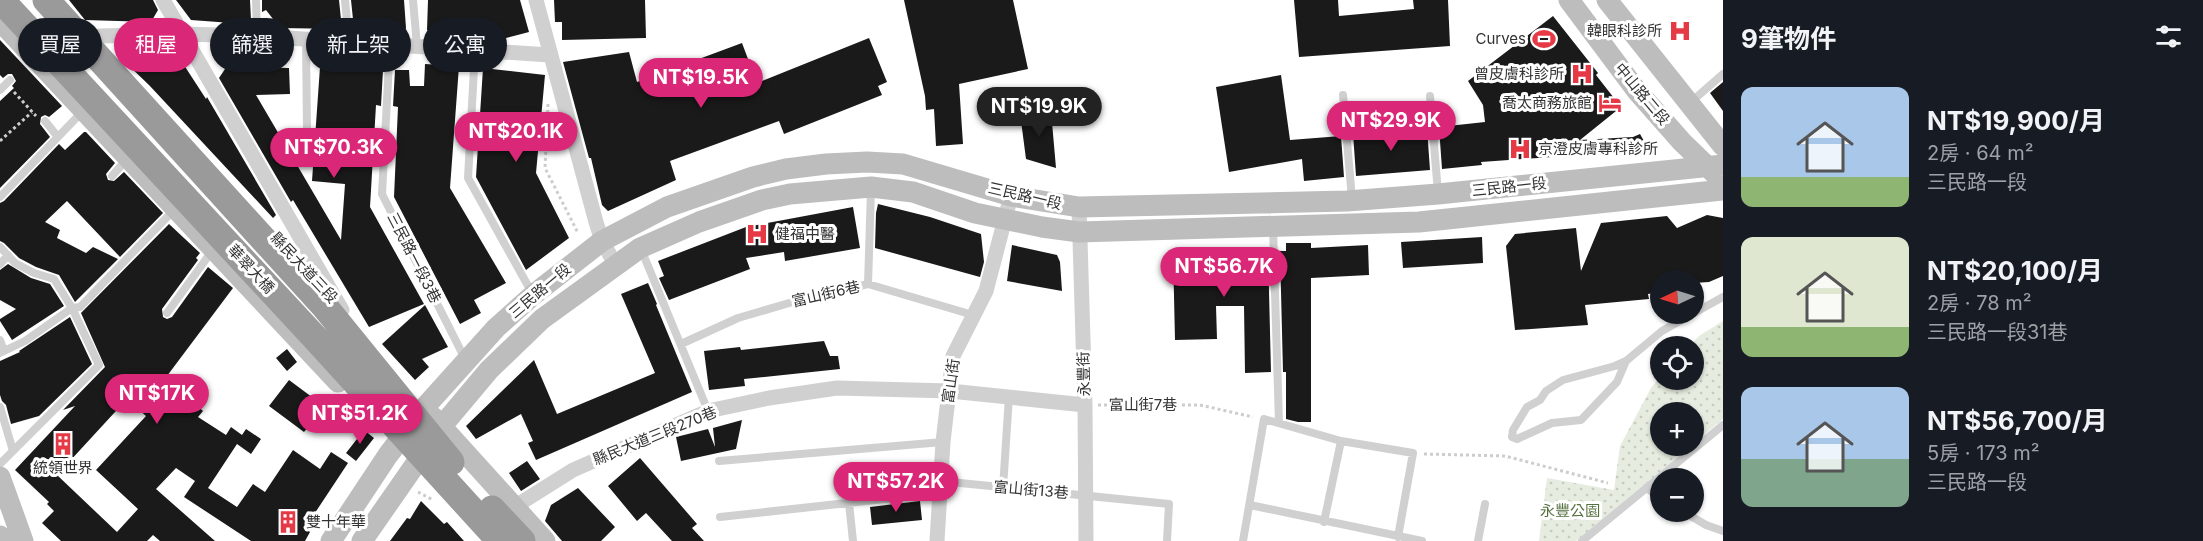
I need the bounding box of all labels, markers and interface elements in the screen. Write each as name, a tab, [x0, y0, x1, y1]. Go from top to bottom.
chip: 買屋	[18, 18, 102, 72]
chip: 租屋	[114, 18, 198, 72]
chip: 篩選	[210, 18, 294, 72]
chip: 新上架	[306, 18, 411, 72]
chip: 公寓	[423, 18, 507, 72]
hospital icon: 韓眼科診所	[1667, 18, 1693, 44]
icon: filters	[2152, 20, 2185, 53]
place label: 韓眼科診所	[1587, 21, 1662, 40]
text: 9筆物件	[1741, 23, 1836, 54]
sports icon: Curves	[1531, 26, 1557, 52]
place label: Curves	[1475, 29, 1526, 48]
pin: NT$19.5K	[639, 58, 763, 109]
street label: 中山路二段	[1611, 59, 1674, 129]
hospital icon: 曾皮膚科診所	[1569, 61, 1595, 87]
place label: 曾皮膚科診所	[1474, 64, 1564, 83]
text: NT$19.5K	[653, 65, 749, 89]
pin: NT$19.9K	[977, 87, 1101, 138]
hotel icon: 喬太商務旅館	[1597, 90, 1623, 116]
place label: 喬太商務旅館	[1502, 93, 1592, 112]
text: NT$19.9K	[991, 94, 1087, 118]
pin: NT$29.9K	[1329, 101, 1453, 152]
text: NT$19,900/月	[1927, 105, 2105, 136]
text: NT$29.9K	[1341, 108, 1441, 132]
icon: home	[1789, 111, 1861, 183]
pin: NT$20.1K	[454, 112, 578, 163]
text: NT$20.1K	[468, 119, 564, 143]
pin: NT$70.3K	[272, 128, 396, 179]
text: NT$70.3K	[284, 135, 384, 159]
hospital icon: 京澄皮膚專科診所	[1507, 136, 1533, 162]
place label: 京澄皮膚專科診所	[1538, 139, 1658, 158]
text: 2房 · 64 m²	[1927, 141, 2034, 165]
text: 三民路一段	[1927, 170, 2027, 194]
street label: 三民路一段	[1471, 173, 1547, 200]
street label: 三民路一段	[986, 178, 1064, 213]
street label: 三民路一段3巷	[383, 209, 445, 306]
hospital icon: 健福中醫	[744, 221, 770, 247]
place label: 健福中醫	[775, 224, 835, 243]
street label: 縣民大道三段	[267, 228, 342, 307]
street label: 華翠大橋	[224, 240, 279, 297]
pin: NT$56.7K	[1162, 247, 1286, 298]
text: NT$56.7K	[1174, 254, 1274, 278]
text: NT$20,100/月	[1927, 255, 2103, 286]
street label: 三民路一段	[505, 259, 575, 322]
icon: home	[1789, 261, 1861, 333]
north arrow	[1650, 270, 1704, 324]
map controls	[1650, 270, 1704, 522]
street label: 富山街6巷	[790, 276, 862, 311]
text: 2房 · 78 m²	[1927, 291, 2032, 315]
text: 三民路一段31巷	[1927, 320, 2068, 344]
button: locate	[1650, 336, 1704, 390]
street label: 永豐街	[1073, 351, 1094, 397]
street label: 富山街	[938, 357, 963, 405]
pin: NT$17K	[108, 374, 206, 425]
text: NT$17K	[119, 381, 195, 405]
pin: NT$51.2K	[298, 394, 422, 445]
street label: 富山街7巷	[1109, 395, 1177, 414]
text: NT$51.2K	[312, 401, 408, 425]
street label: 縣民大道三段270巷	[590, 402, 720, 469]
button: +	[1650, 402, 1704, 456]
text: NT$56,700/月	[1927, 405, 2108, 436]
icon: home	[1789, 411, 1861, 483]
building icon: 統領世界	[50, 431, 76, 457]
text: 5房 · 173 m²	[1927, 441, 2040, 465]
place label: 統領世界	[33, 458, 93, 477]
pin: NT$57.2K	[834, 462, 958, 513]
button: −	[1650, 468, 1704, 522]
text: NT$57.2K	[847, 469, 945, 493]
text: 三民路一段	[1927, 470, 2027, 494]
street label: 富山街13巷	[993, 477, 1069, 502]
park label: 永豐公園	[1540, 501, 1600, 520]
building icon: 雙十年華	[275, 509, 301, 535]
place label: 雙十年華	[306, 512, 366, 531]

